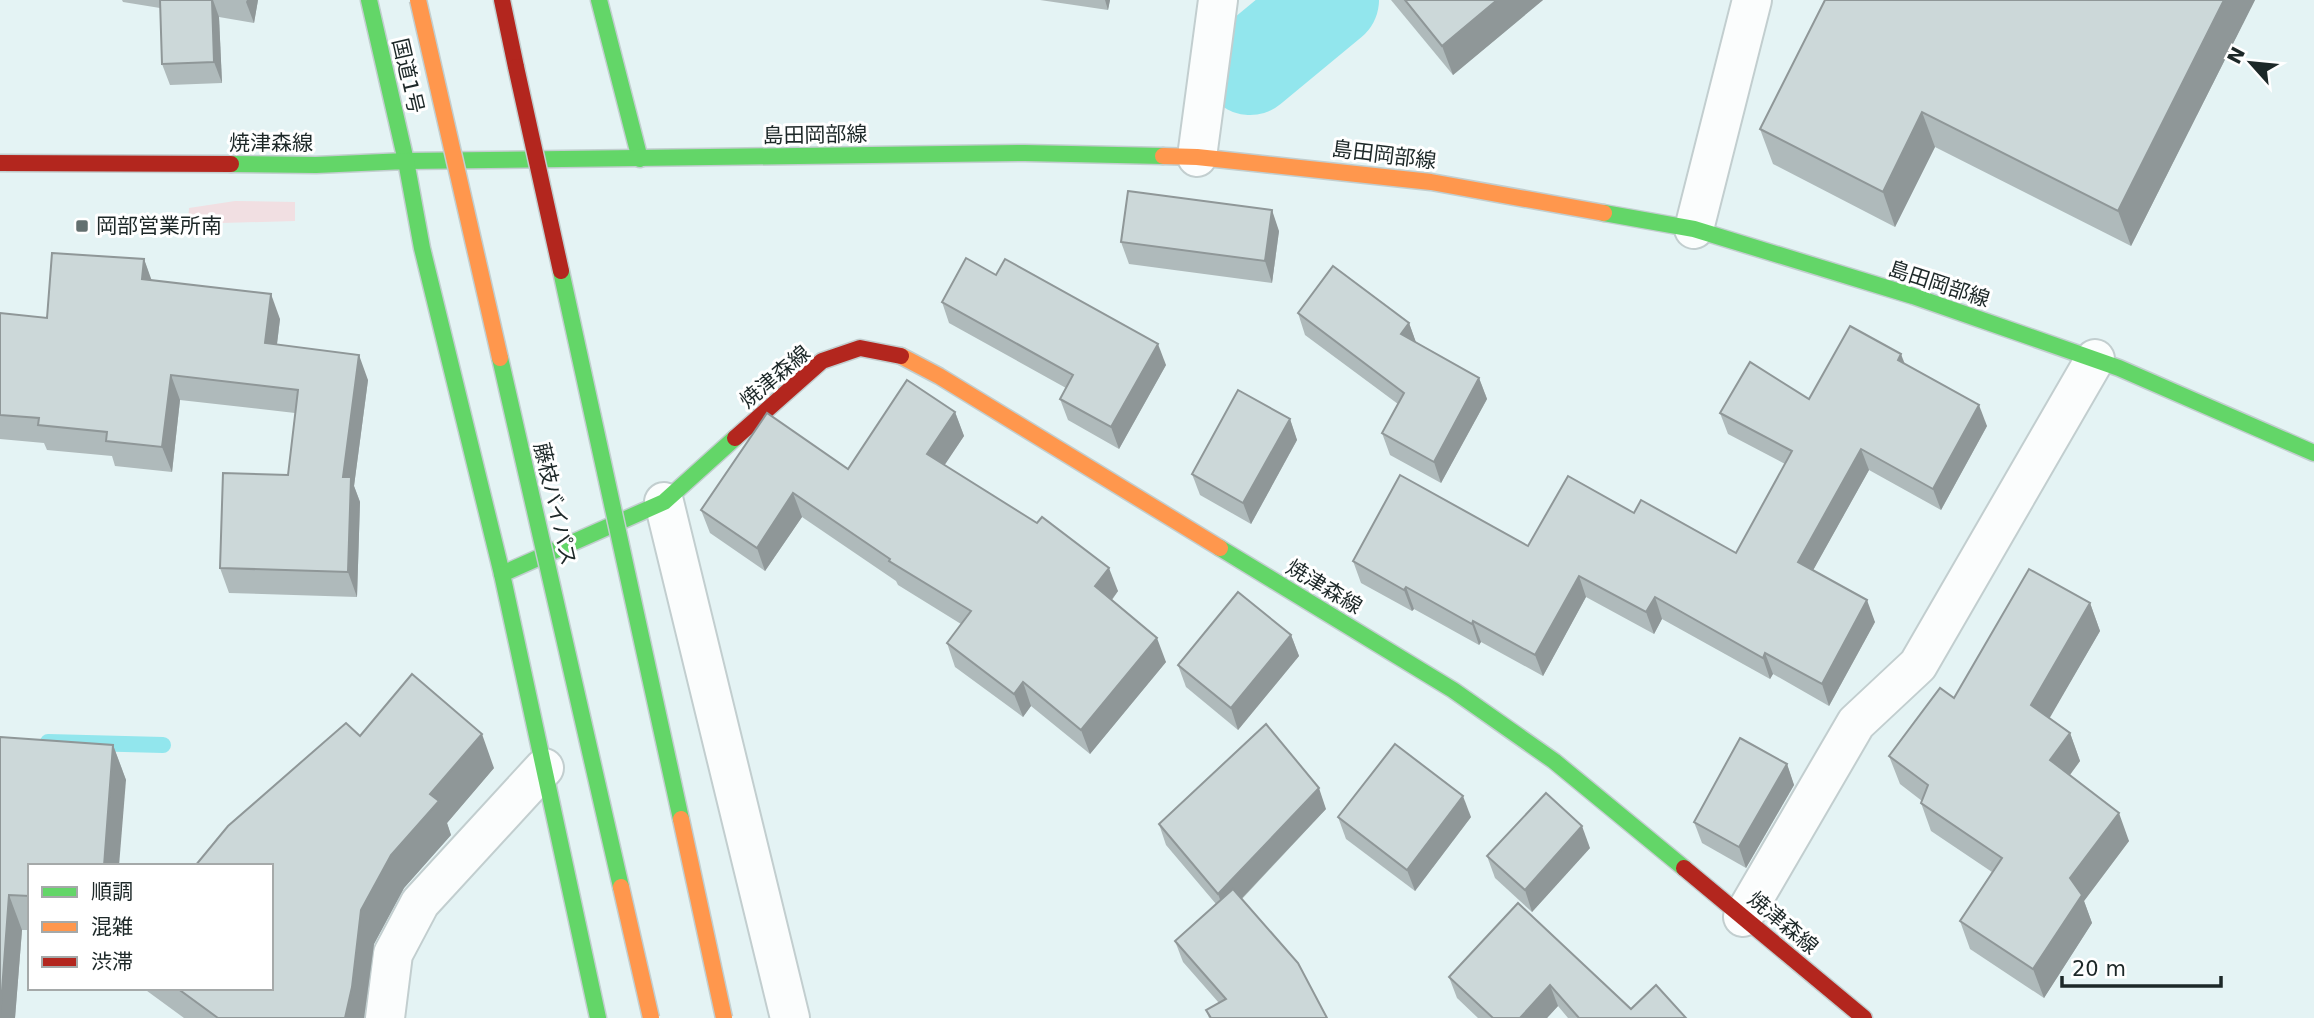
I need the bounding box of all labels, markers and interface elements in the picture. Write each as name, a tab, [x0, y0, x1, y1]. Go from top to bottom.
north arrow	[2216, 28, 2286, 98]
street label: 国道1号	[388, 36, 428, 116]
text: N	[2222, 43, 2249, 67]
street label: 島田岡部線	[762, 122, 868, 148]
street label: 焼津森線	[229, 131, 313, 155]
street label: 島田岡部線	[1330, 137, 1438, 173]
place label: 岡部営業所南	[96, 214, 222, 238]
marker: 岡部営業所南	[74, 218, 90, 234]
street label: 島田岡部線	[1885, 256, 1993, 312]
street label: 焼津森線	[735, 341, 815, 413]
street label: 藤枝バイパス	[529, 440, 581, 568]
street label: 焼津森線	[1282, 555, 1366, 619]
legend	[28, 864, 273, 990]
text: 順調	[91, 880, 133, 904]
street label: 焼津森線	[1743, 887, 1823, 959]
text: 混雑	[91, 915, 133, 939]
scale bar	[2062, 944, 2221, 988]
text: 渋滞	[91, 950, 133, 974]
text: 20 m	[2072, 957, 2126, 981]

